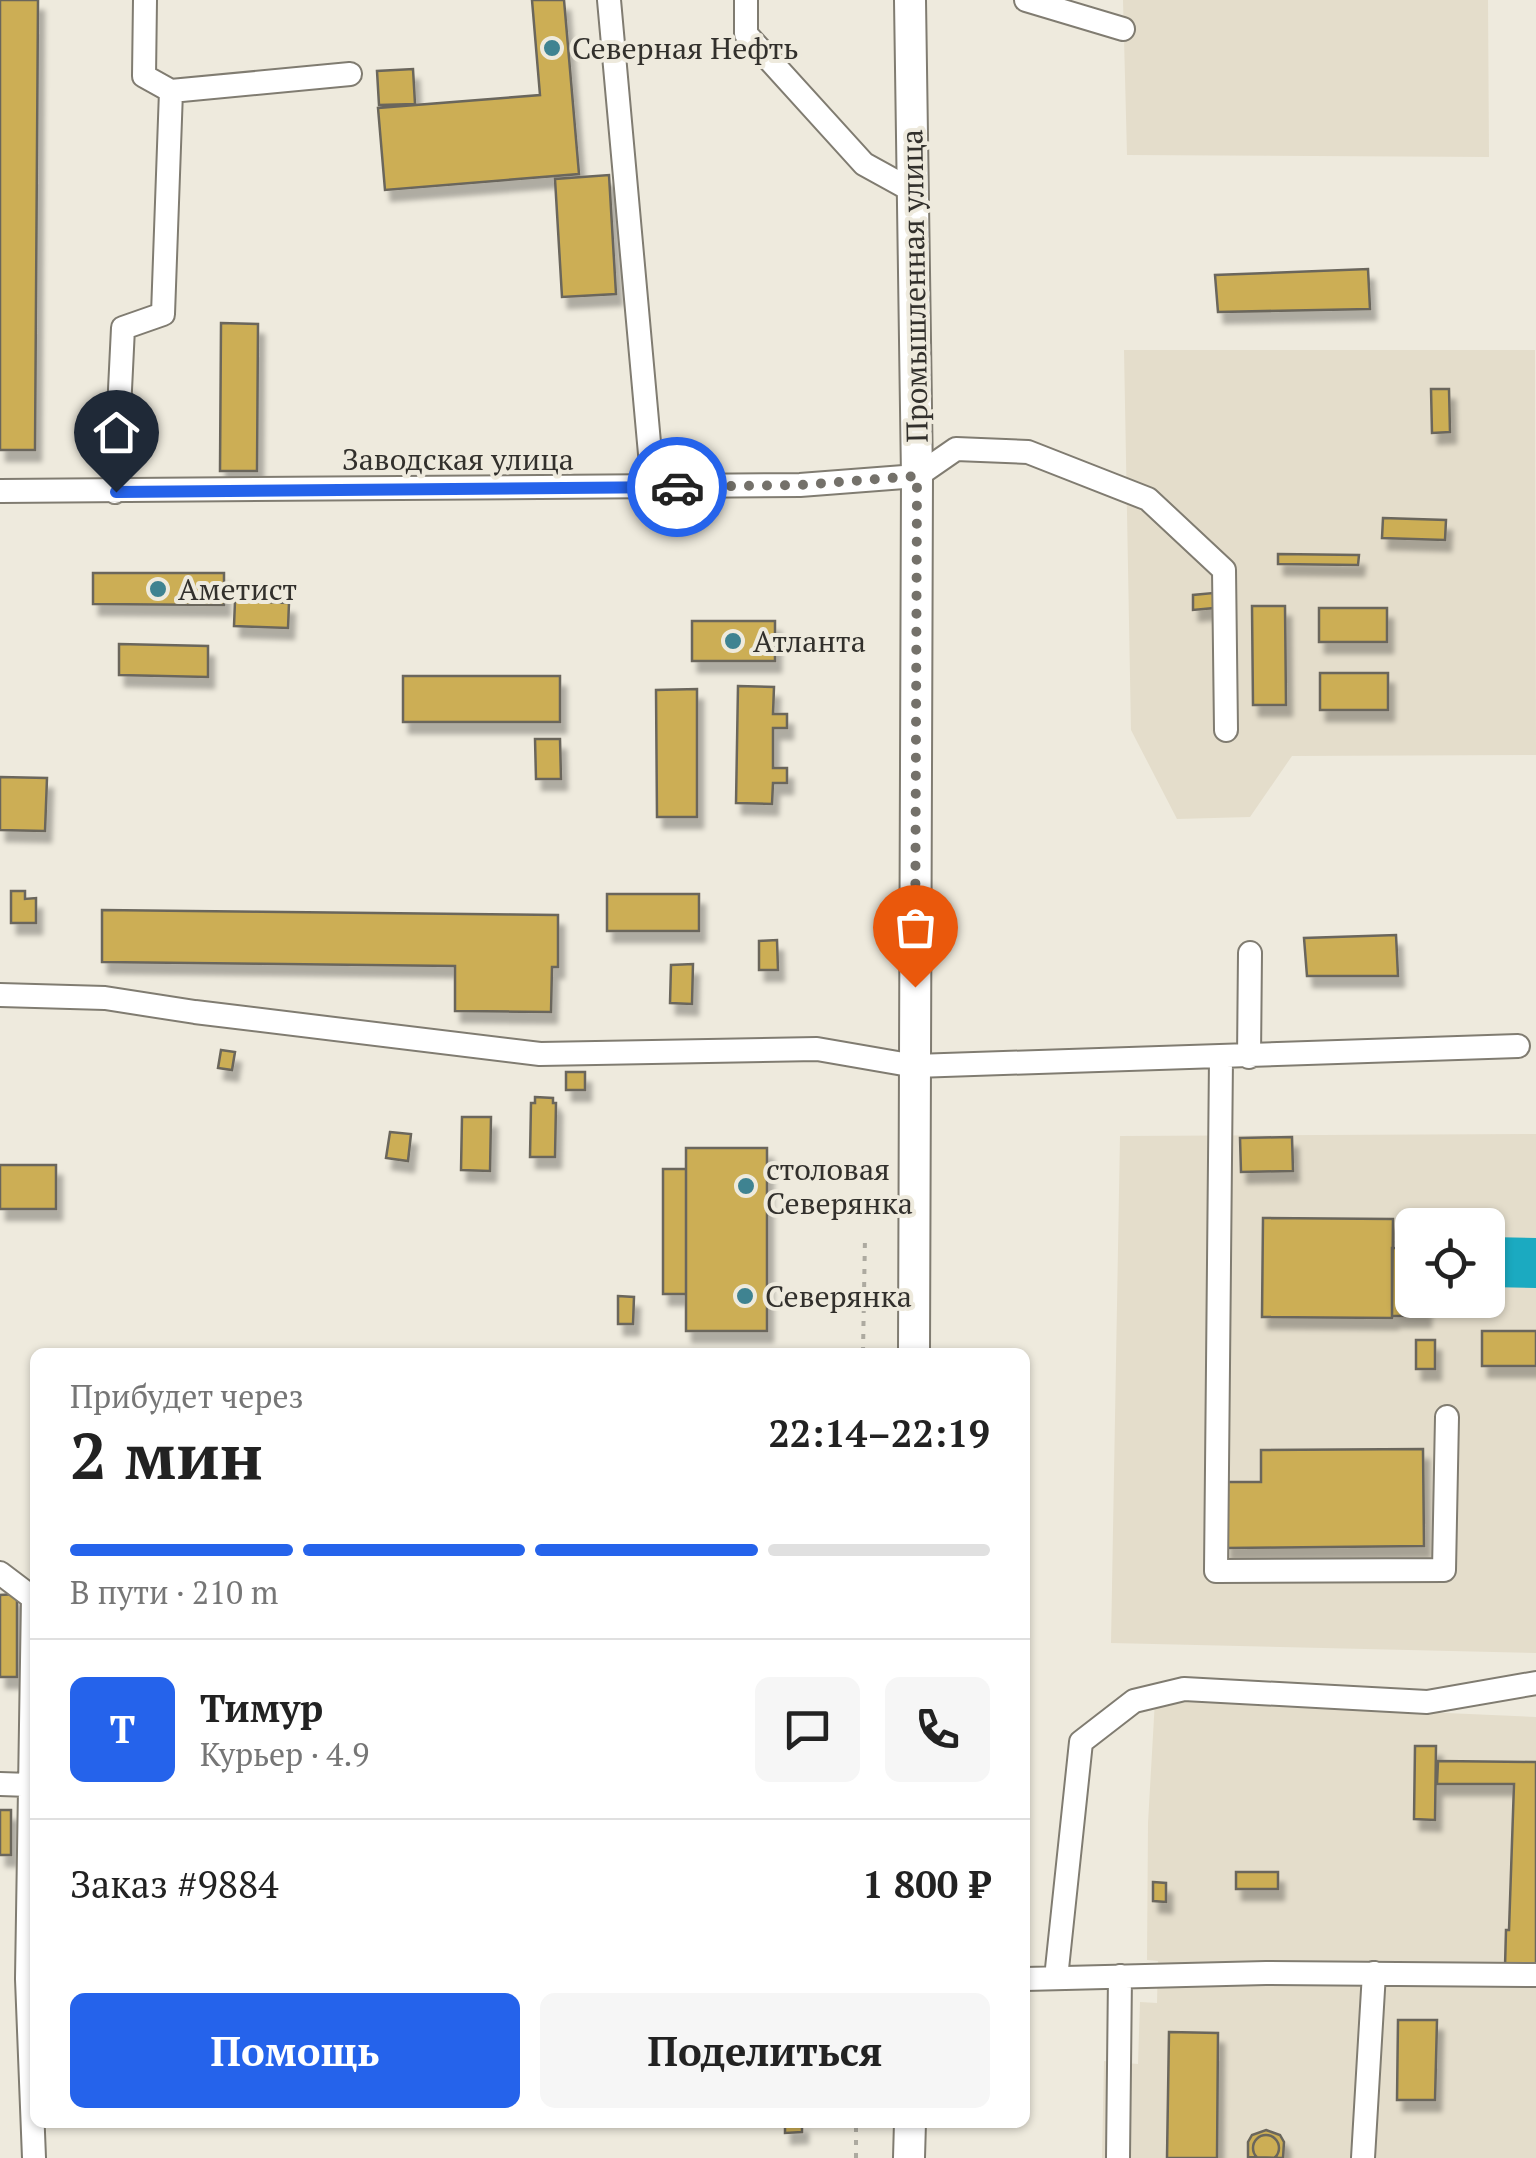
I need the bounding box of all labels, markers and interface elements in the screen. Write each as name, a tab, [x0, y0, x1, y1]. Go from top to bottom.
place label: Северная Нефть	[572, 28, 799, 68]
marker: Северная Нефть	[541, 37, 563, 59]
street label: Промышленная улица	[891, 129, 937, 443]
pin	[74, 390, 159, 493]
icon: home	[89, 405, 144, 460]
courier	[627, 437, 727, 537]
street label: Заводская улица	[342, 439, 574, 479]
icon: car	[650, 460, 705, 515]
place label: Аметист	[178, 569, 297, 609]
marker: Аметист	[147, 578, 169, 600]
place label: Атланта	[753, 621, 866, 661]
marker: Атланта	[722, 630, 744, 652]
pin	[873, 885, 958, 988]
icon: bag	[888, 900, 943, 955]
place label: столовая Северянка	[766, 1149, 913, 1223]
marker: столовая Северянка	[735, 1175, 757, 1197]
map controls	[1395, 1208, 1505, 1318]
button: locate	[1395, 1208, 1505, 1318]
place label: Северянка	[765, 1276, 912, 1316]
marker: Северянка	[734, 1285, 756, 1307]
text: Прибудет через	[70, 1375, 304, 1417]
text: 22:14–22:19	[768, 1408, 990, 1458]
text: 2 мин	[70, 1411, 263, 1498]
text: В пути · 210 m	[70, 1571, 278, 1613]
button: chat	[755, 1677, 860, 1782]
button: phone	[885, 1677, 990, 1782]
text: Тимур	[200, 1683, 323, 1733]
text: Т	[110, 1704, 135, 1754]
text: Курьер · 4.9	[200, 1733, 369, 1775]
text: Заказ #9884	[70, 1859, 279, 1909]
text: 1 800 ₽	[862, 1859, 990, 1909]
button: Помощь	[70, 1993, 520, 2108]
button: Поделиться	[540, 1993, 990, 2108]

